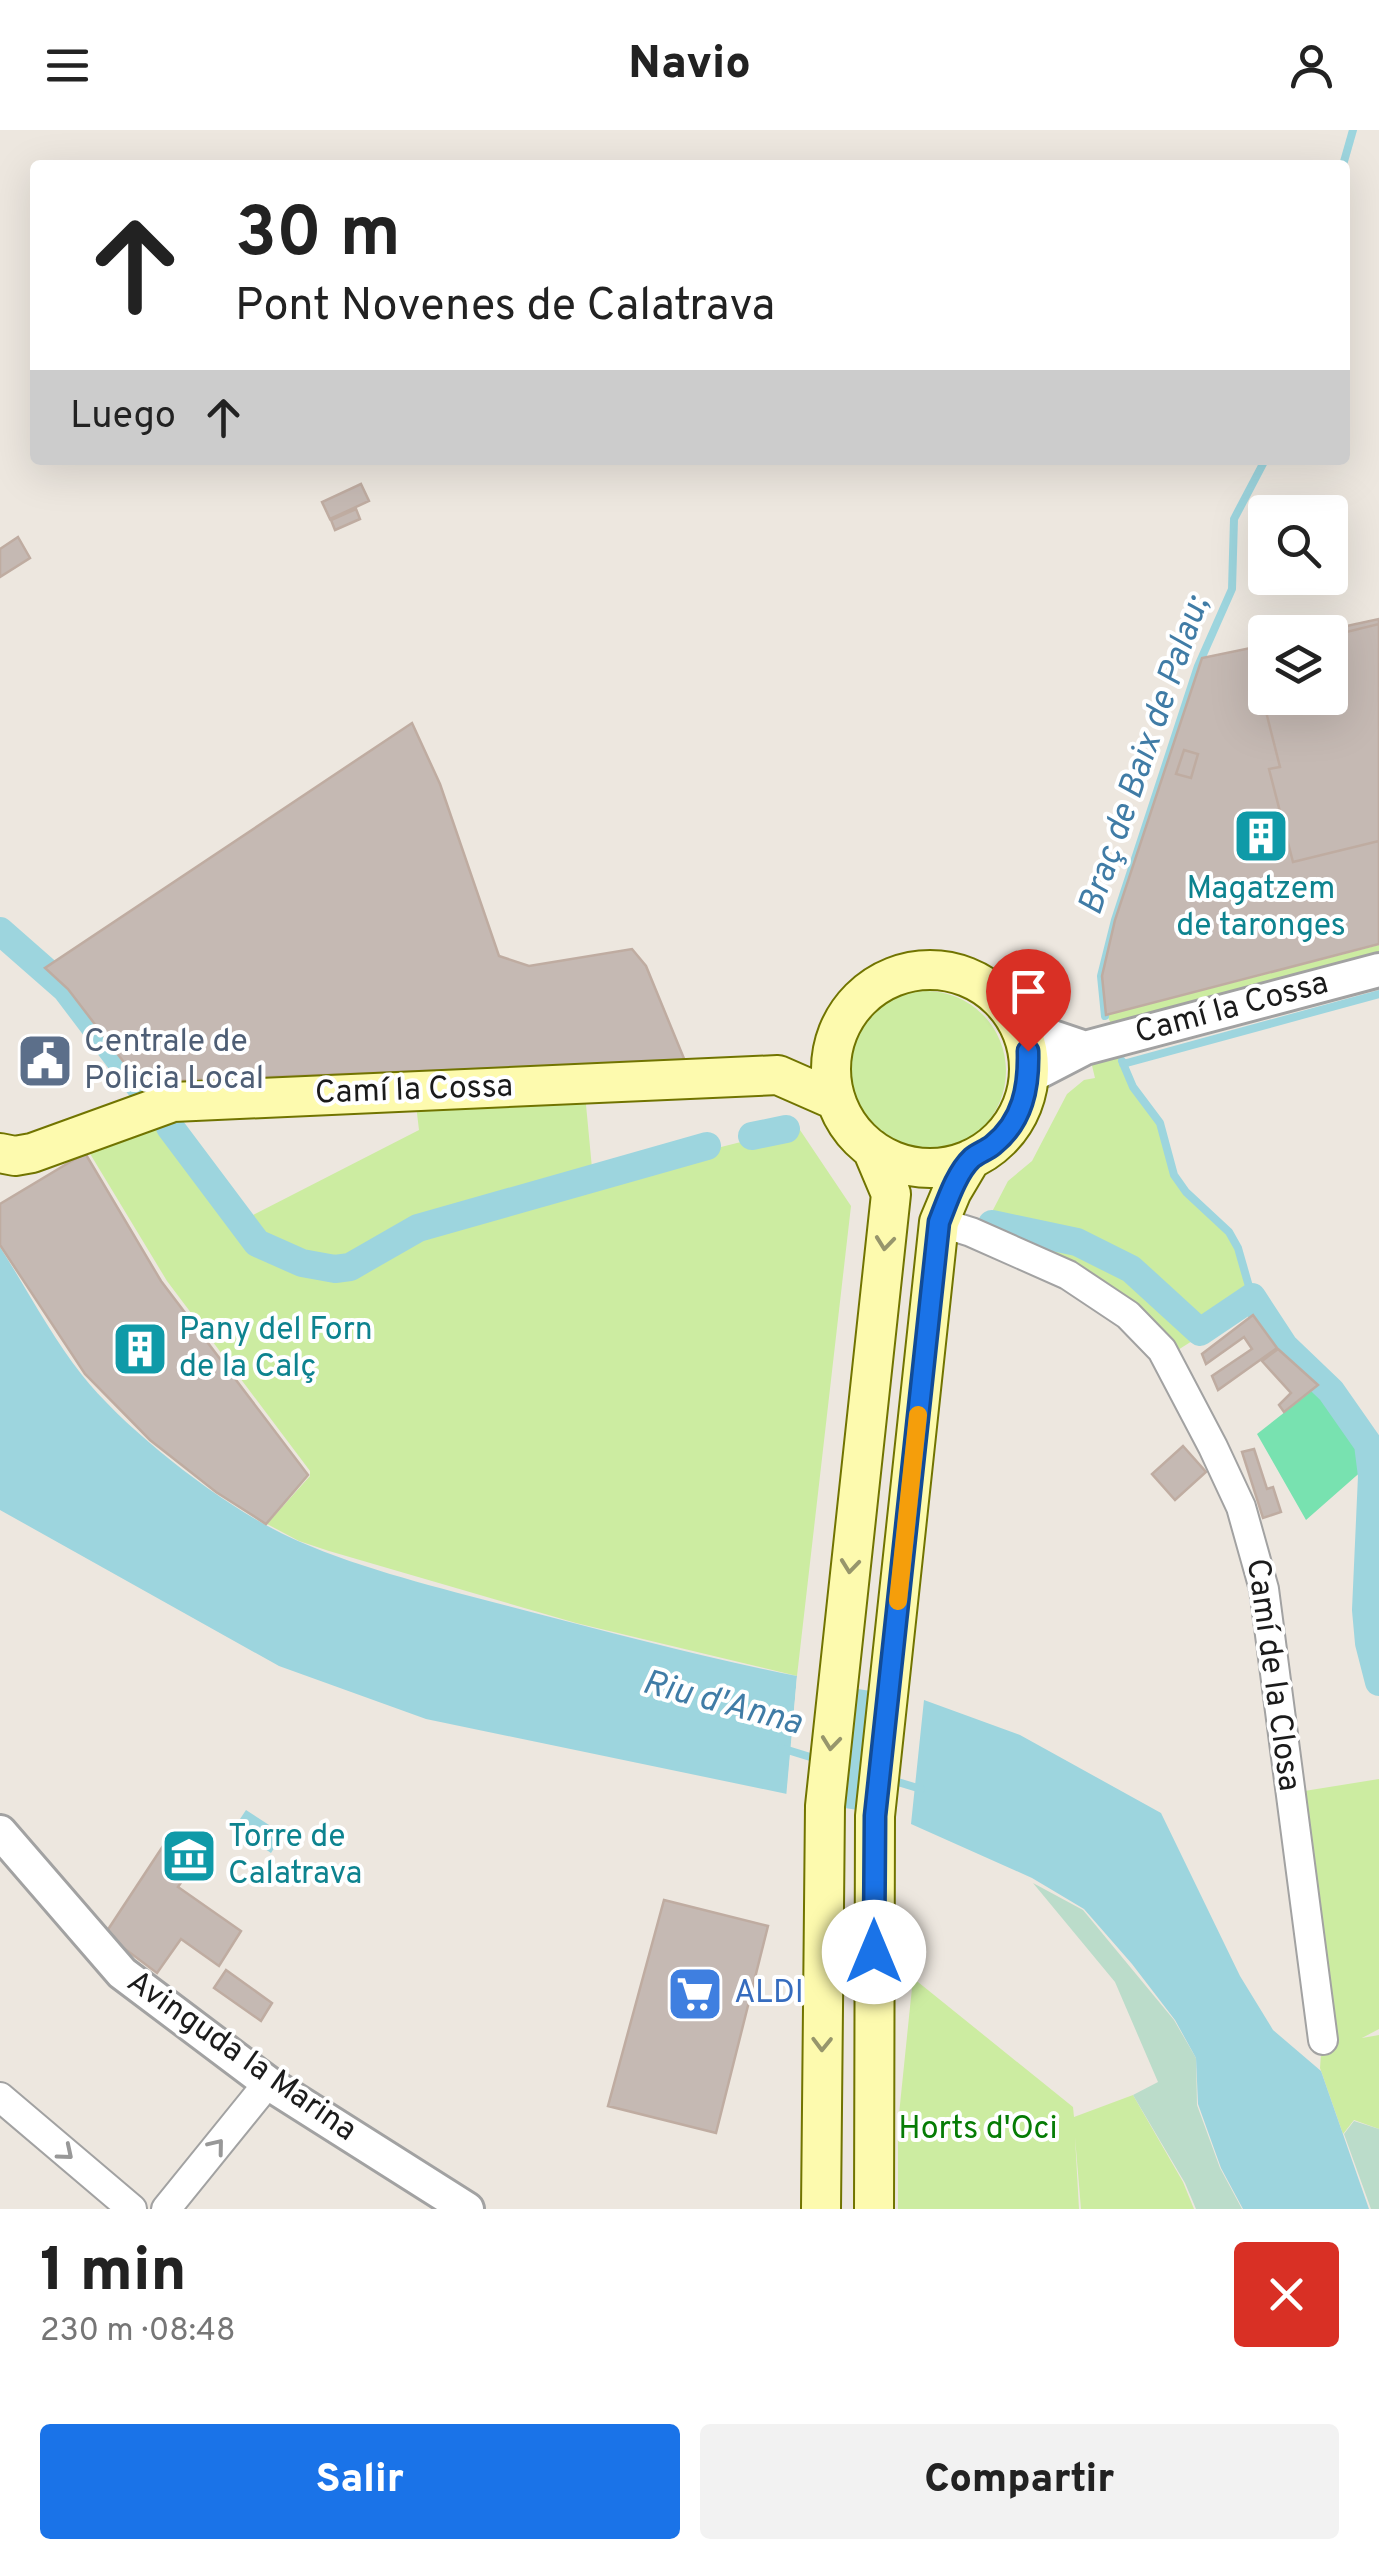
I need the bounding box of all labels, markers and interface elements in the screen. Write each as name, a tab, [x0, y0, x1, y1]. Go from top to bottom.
text: Navio	[628, 37, 751, 94]
icon: menu	[40, 38, 95, 93]
icon: person	[1284, 38, 1339, 93]
text: 30 m	[235, 192, 401, 281]
icon: ahead	[70, 200, 200, 330]
text: Pont Novenes de Calatrava	[235, 279, 775, 336]
icon: ahead	[196, 390, 251, 445]
text: Luego	[70, 393, 176, 442]
map controls	[1248, 495, 1348, 715]
button: search	[1248, 495, 1348, 595]
water label: Braç de Baix de Palau;	[1070, 590, 1221, 921]
button: layers	[1248, 615, 1348, 715]
building icon: Magatzem de taronges	[1231, 806, 1291, 866]
place label: Magatzem de taronges	[1176, 870, 1346, 947]
pin	[986, 949, 1071, 1052]
icon: arrive	[1001, 964, 1056, 1019]
street label: Camí la Cossa	[1131, 964, 1333, 1054]
place label: Centrale de Policia Local	[84, 1023, 264, 1100]
public building icon: Centrale de Policia Local	[15, 1031, 75, 1091]
street label: Camí la Cossa	[314, 1068, 514, 1114]
one-way arrow	[875, 1235, 896, 1251]
place label: Pany del Forn de la Calç	[179, 1311, 373, 1388]
building icon: Pany del Forn de la Calç	[110, 1319, 170, 1379]
street label: Camí de la Closa	[1236, 1556, 1308, 1794]
one-way arrow	[840, 1558, 861, 1574]
water label: Riu d'Anna	[637, 1662, 807, 1746]
one-way arrow	[821, 1736, 842, 1752]
place label: Torre de Calatrava	[228, 1818, 362, 1895]
museum icon: Torre de Calatrava	[159, 1826, 219, 1886]
position arrow	[822, 1900, 926, 2004]
street label: Avinguda la Marina	[118, 1963, 364, 2151]
supermarket icon: ALDI	[665, 1964, 725, 2024]
place label: ALDI	[734, 1974, 804, 2014]
one-way arrow	[812, 2036, 833, 2052]
park label: Horts d'Oci	[898, 2110, 1058, 2150]
one-way arrow	[205, 2140, 223, 2158]
one-way arrow	[54, 2141, 73, 2159]
text: 1 min	[40, 2236, 187, 2312]
button: close	[1234, 2242, 1339, 2347]
text: 230 m · 08:48	[40, 2312, 235, 2352]
button: Salir	[40, 2424, 680, 2539]
button: Compartir	[700, 2424, 1339, 2539]

